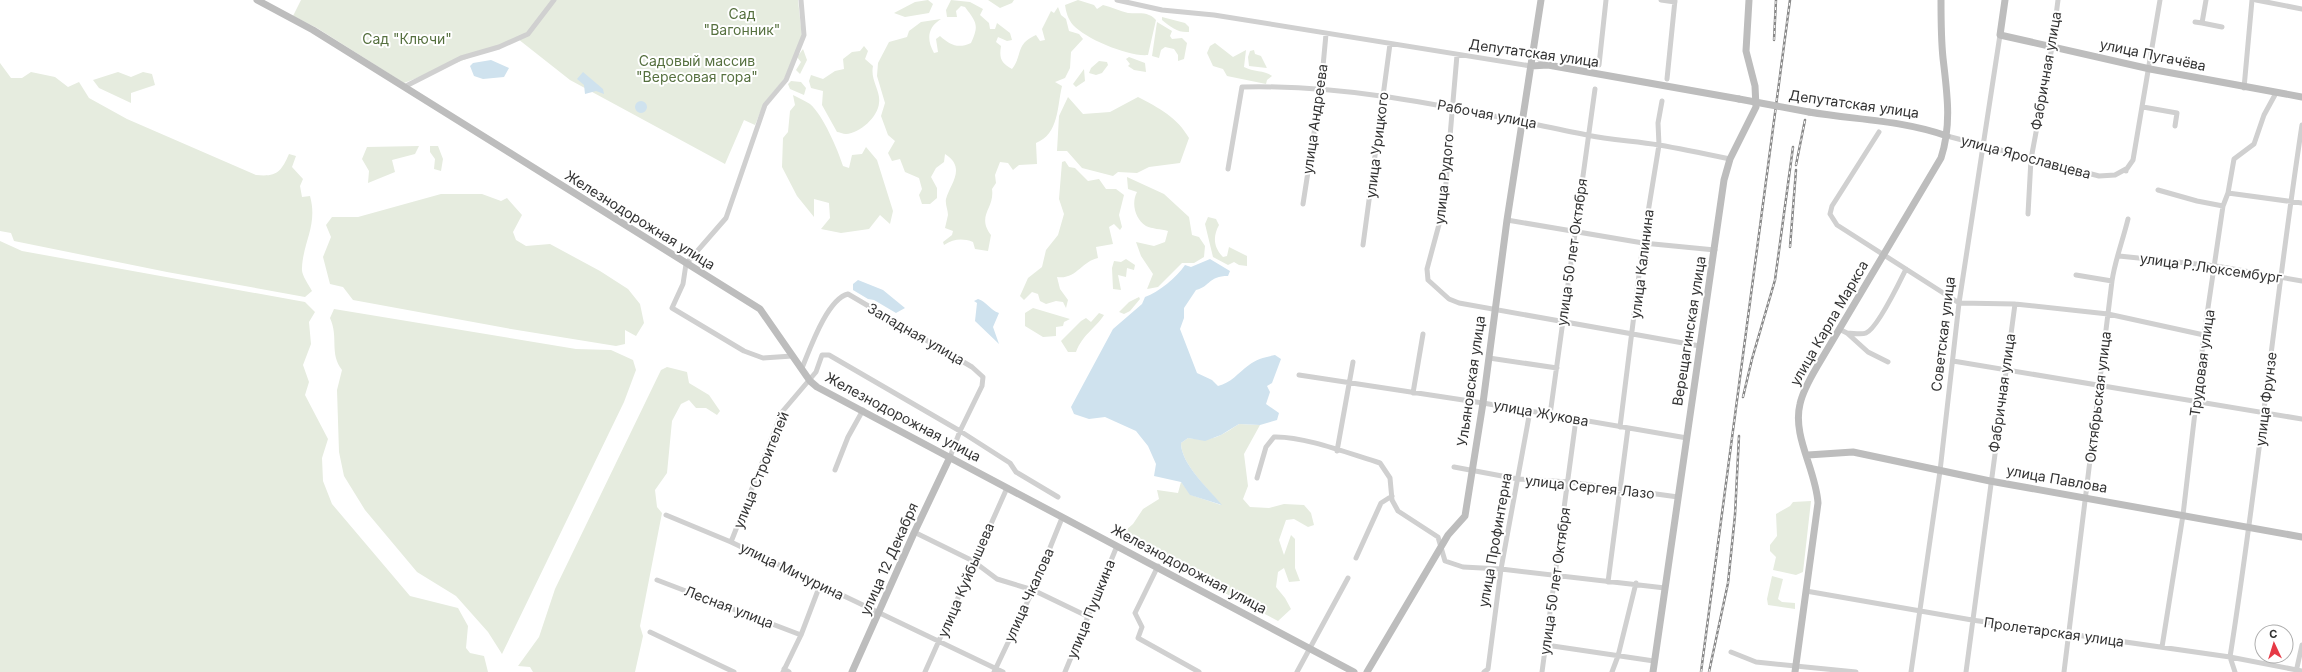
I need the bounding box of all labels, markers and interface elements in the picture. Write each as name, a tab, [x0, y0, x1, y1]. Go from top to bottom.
park label: Сад "Вагонник"	[704, 5, 780, 38]
street label: Фабричная улица	[2027, 10, 2064, 132]
park label: Сад "Ключи"	[362, 30, 452, 47]
street label: Депутатская улица	[1468, 35, 1600, 70]
street label: улица Пугачёва	[2098, 35, 2208, 74]
park label: Садовый массив "Вересовая гора"	[636, 52, 758, 85]
street label: улица Андреева	[1298, 63, 1331, 175]
street label: Депутатская улица	[1788, 86, 1920, 121]
street label: улица Урицкого	[1362, 91, 1391, 199]
street label: Рабочая улица	[1436, 96, 1538, 131]
street label: улица Ярославцева	[1959, 131, 2093, 182]
street label: улица Рудого	[1430, 133, 1457, 225]
street label: Железнодорожная улица	[562, 166, 718, 273]
street label: улица 50 лет Октября	[1553, 177, 1590, 327]
street label: улица Калинина	[1626, 208, 1657, 320]
street label: улица Р.Люксембург	[2139, 249, 2283, 286]
street label: Верещагинская улица	[1668, 255, 1709, 407]
street label: улица Карла Маркса	[1786, 257, 1871, 388]
street label: Советская улица	[1927, 275, 1958, 393]
street label: Западная улица	[865, 299, 968, 368]
street label: Трудовая улица	[2186, 308, 2217, 418]
street label: Ульяновская улица	[1453, 314, 1488, 447]
street label: Октябрьская улица	[2081, 330, 2114, 464]
street label: Фабричная улица	[1985, 332, 2018, 454]
street label: улица Фрунзе	[2251, 351, 2280, 447]
street label: Железнодорожная улица	[823, 368, 984, 465]
street label: улица Жукова	[1492, 396, 1590, 429]
street label: улица Строителей	[729, 409, 792, 531]
street label: улица Павлова	[2005, 461, 2109, 496]
street label: улица Профинтерна	[1474, 471, 1515, 609]
street label: улица Сергея Лазо	[1524, 471, 1656, 502]
street label: улица 12 Декабря	[856, 500, 921, 618]
street label: улица 50 лет Октября	[1536, 506, 1573, 656]
street label: улица Куйбышева	[934, 520, 997, 640]
street label: Железнодорожная улица	[1109, 520, 1270, 617]
street label: улица Мичурина	[738, 538, 847, 603]
street label: улица Чкалова	[1000, 545, 1057, 644]
street label: улица Пушкина	[1063, 557, 1118, 661]
street label: Лесная улица	[682, 582, 776, 631]
street label: Пролетарская улица	[1983, 613, 2125, 650]
north arrow	[2254, 624, 2294, 664]
text: С	[2269, 627, 2278, 641]

